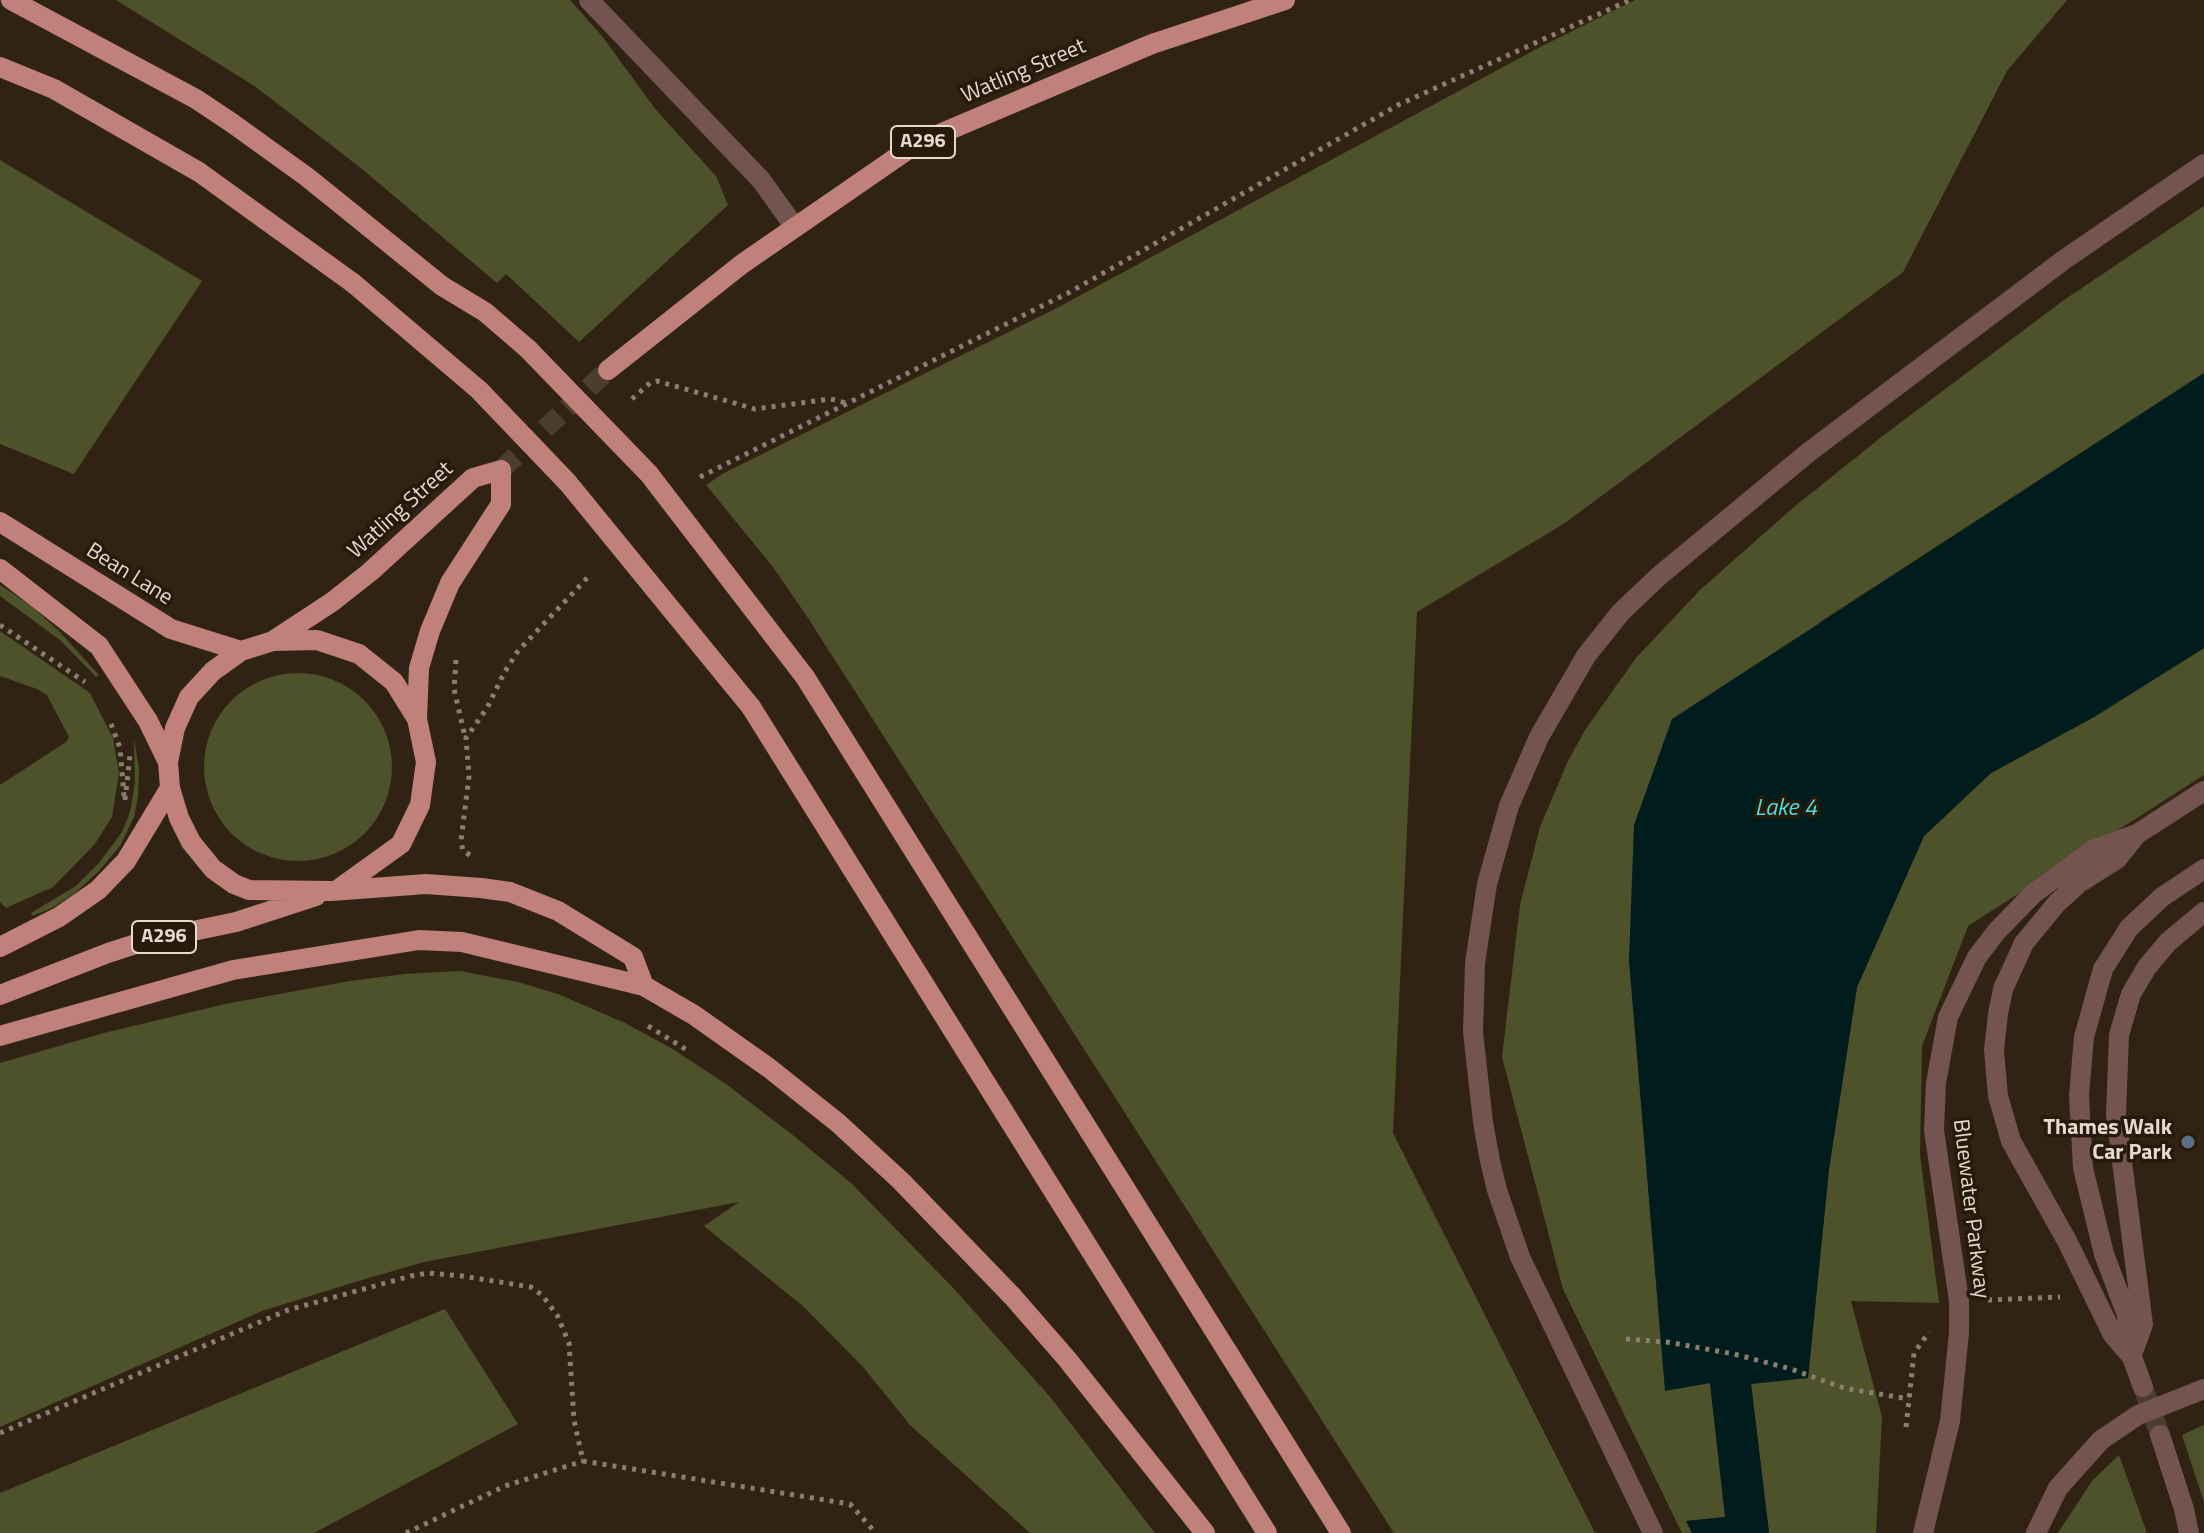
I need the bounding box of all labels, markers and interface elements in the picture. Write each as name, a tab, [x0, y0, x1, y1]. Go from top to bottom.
street label: Watling Street	[958, 34, 1090, 110]
road number: A296	[891, 126, 955, 158]
street label: Watling Street	[343, 457, 459, 565]
street label: Bean Lane	[81, 538, 177, 612]
water label: Lake 4	[1755, 795, 1817, 823]
road number: A296	[132, 921, 196, 953]
place label: Thames Walk Car Park	[2043, 1116, 2172, 1168]
street label: Bluewater Parkway	[1946, 1118, 1994, 1300]
marker: Thames Walk Car Park	[2179, 1133, 2197, 1151]

